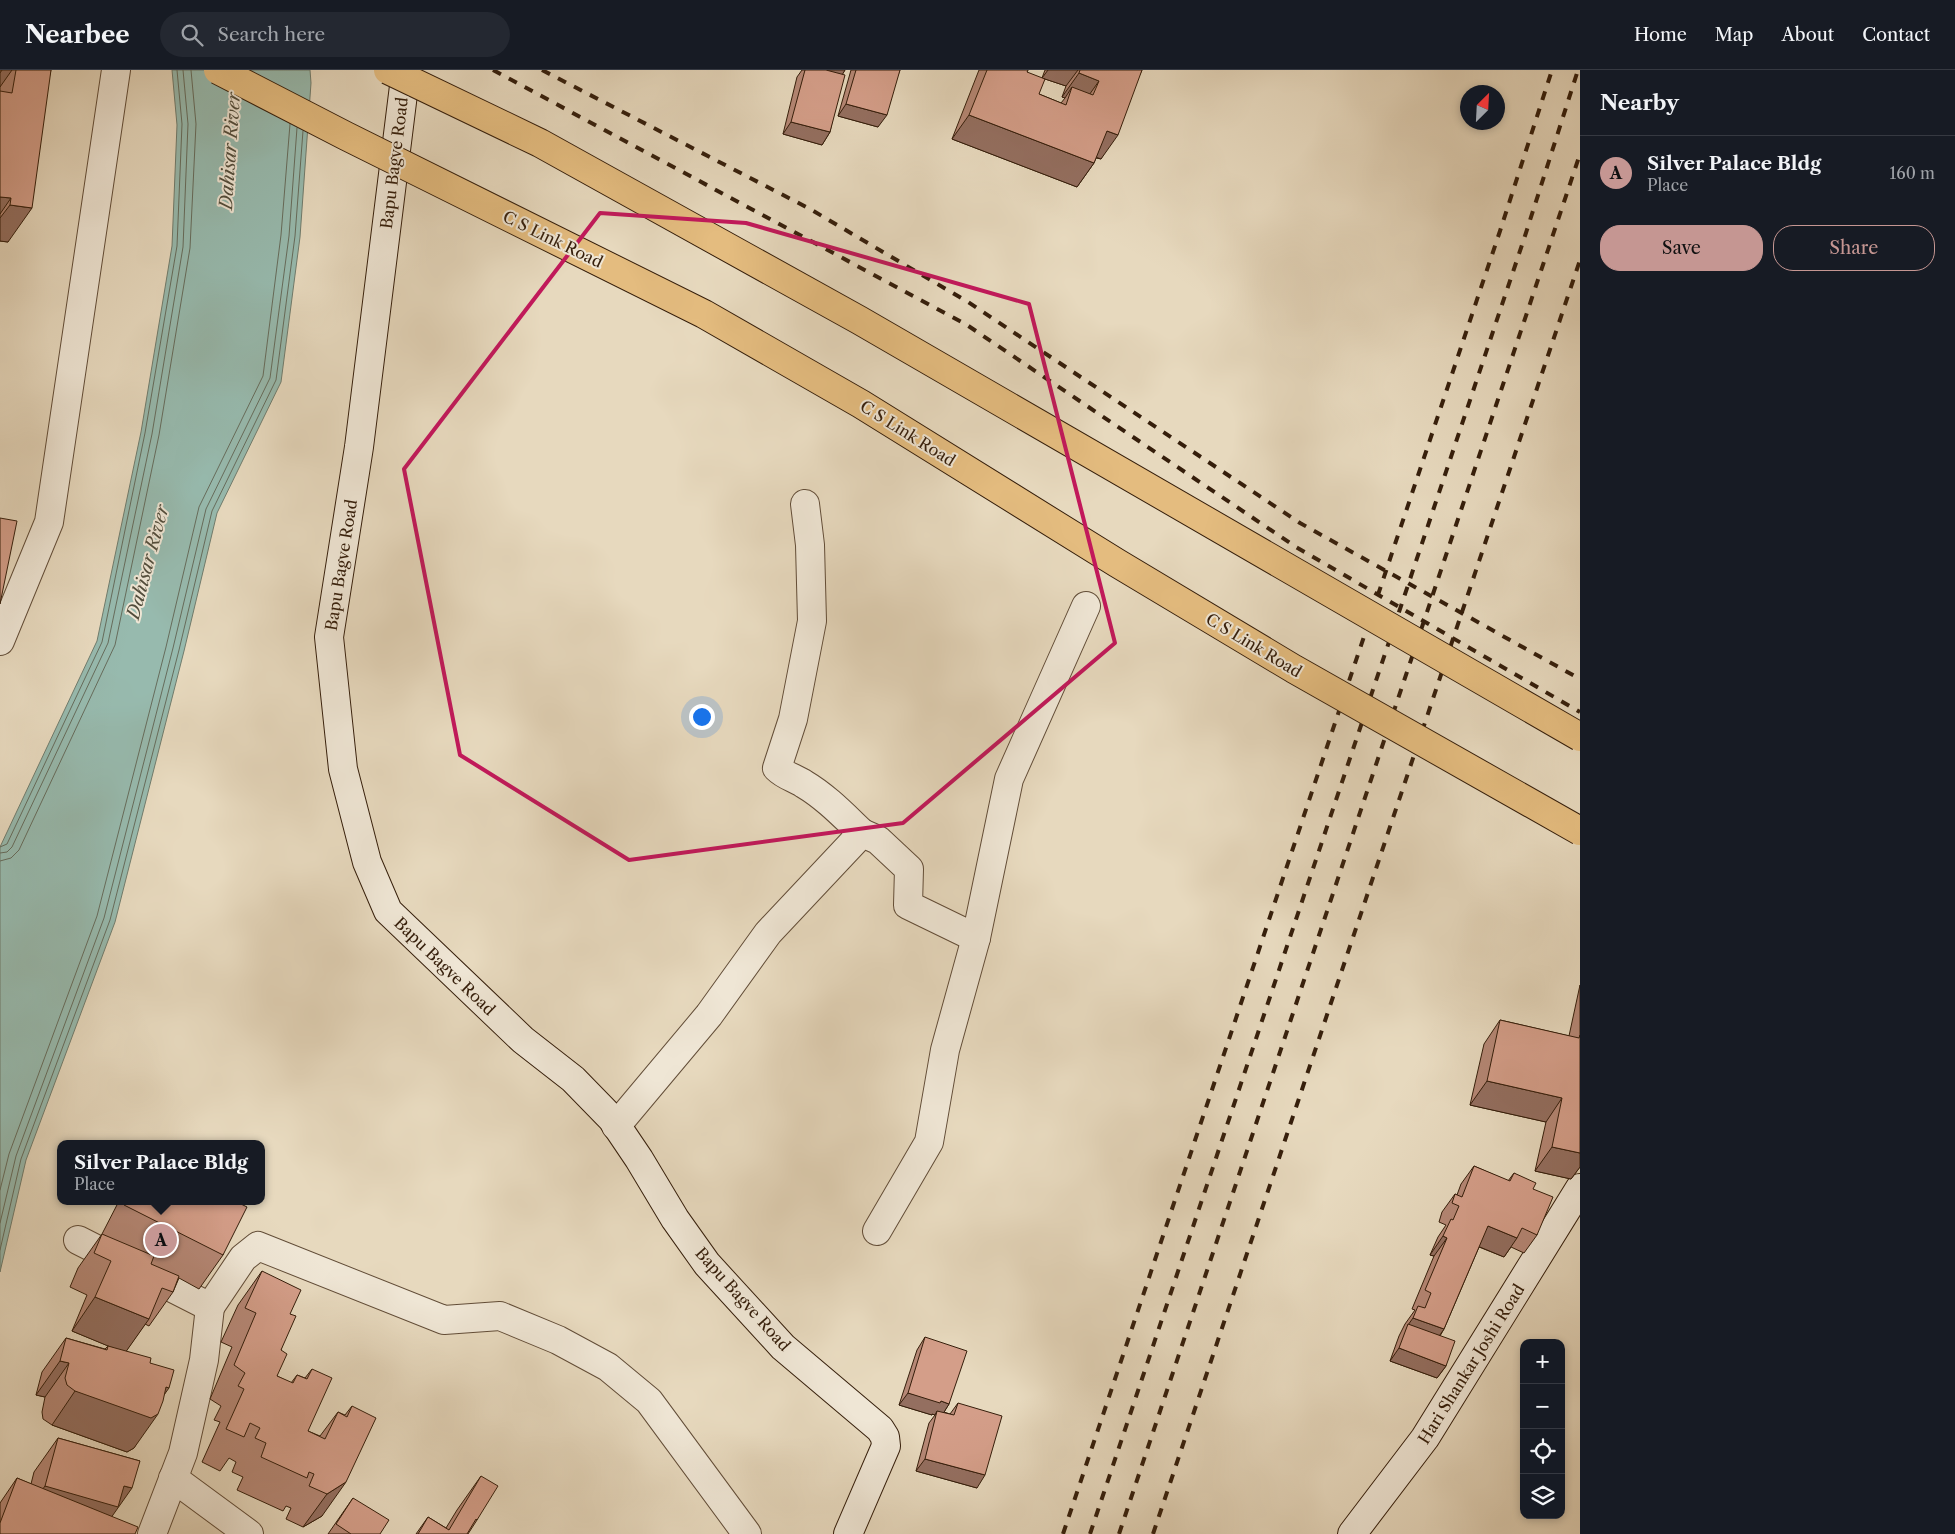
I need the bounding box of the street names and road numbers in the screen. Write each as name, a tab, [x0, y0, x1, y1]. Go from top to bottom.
street label: Bapu Bagve Road	[376, 96, 412, 230]
street label: C S Link Road	[500, 206, 606, 272]
street label: C S Link Road	[857, 396, 960, 470]
street label: Bapu Bagve Road	[321, 498, 361, 632]
street label: C S Link Road	[1202, 608, 1306, 682]
street label: Bapu Bagve Road	[390, 913, 500, 1019]
street label: Bapu Bagve Road	[691, 1243, 795, 1355]
street label: Hari Shankar Joshi Road	[1414, 1280, 1529, 1448]

